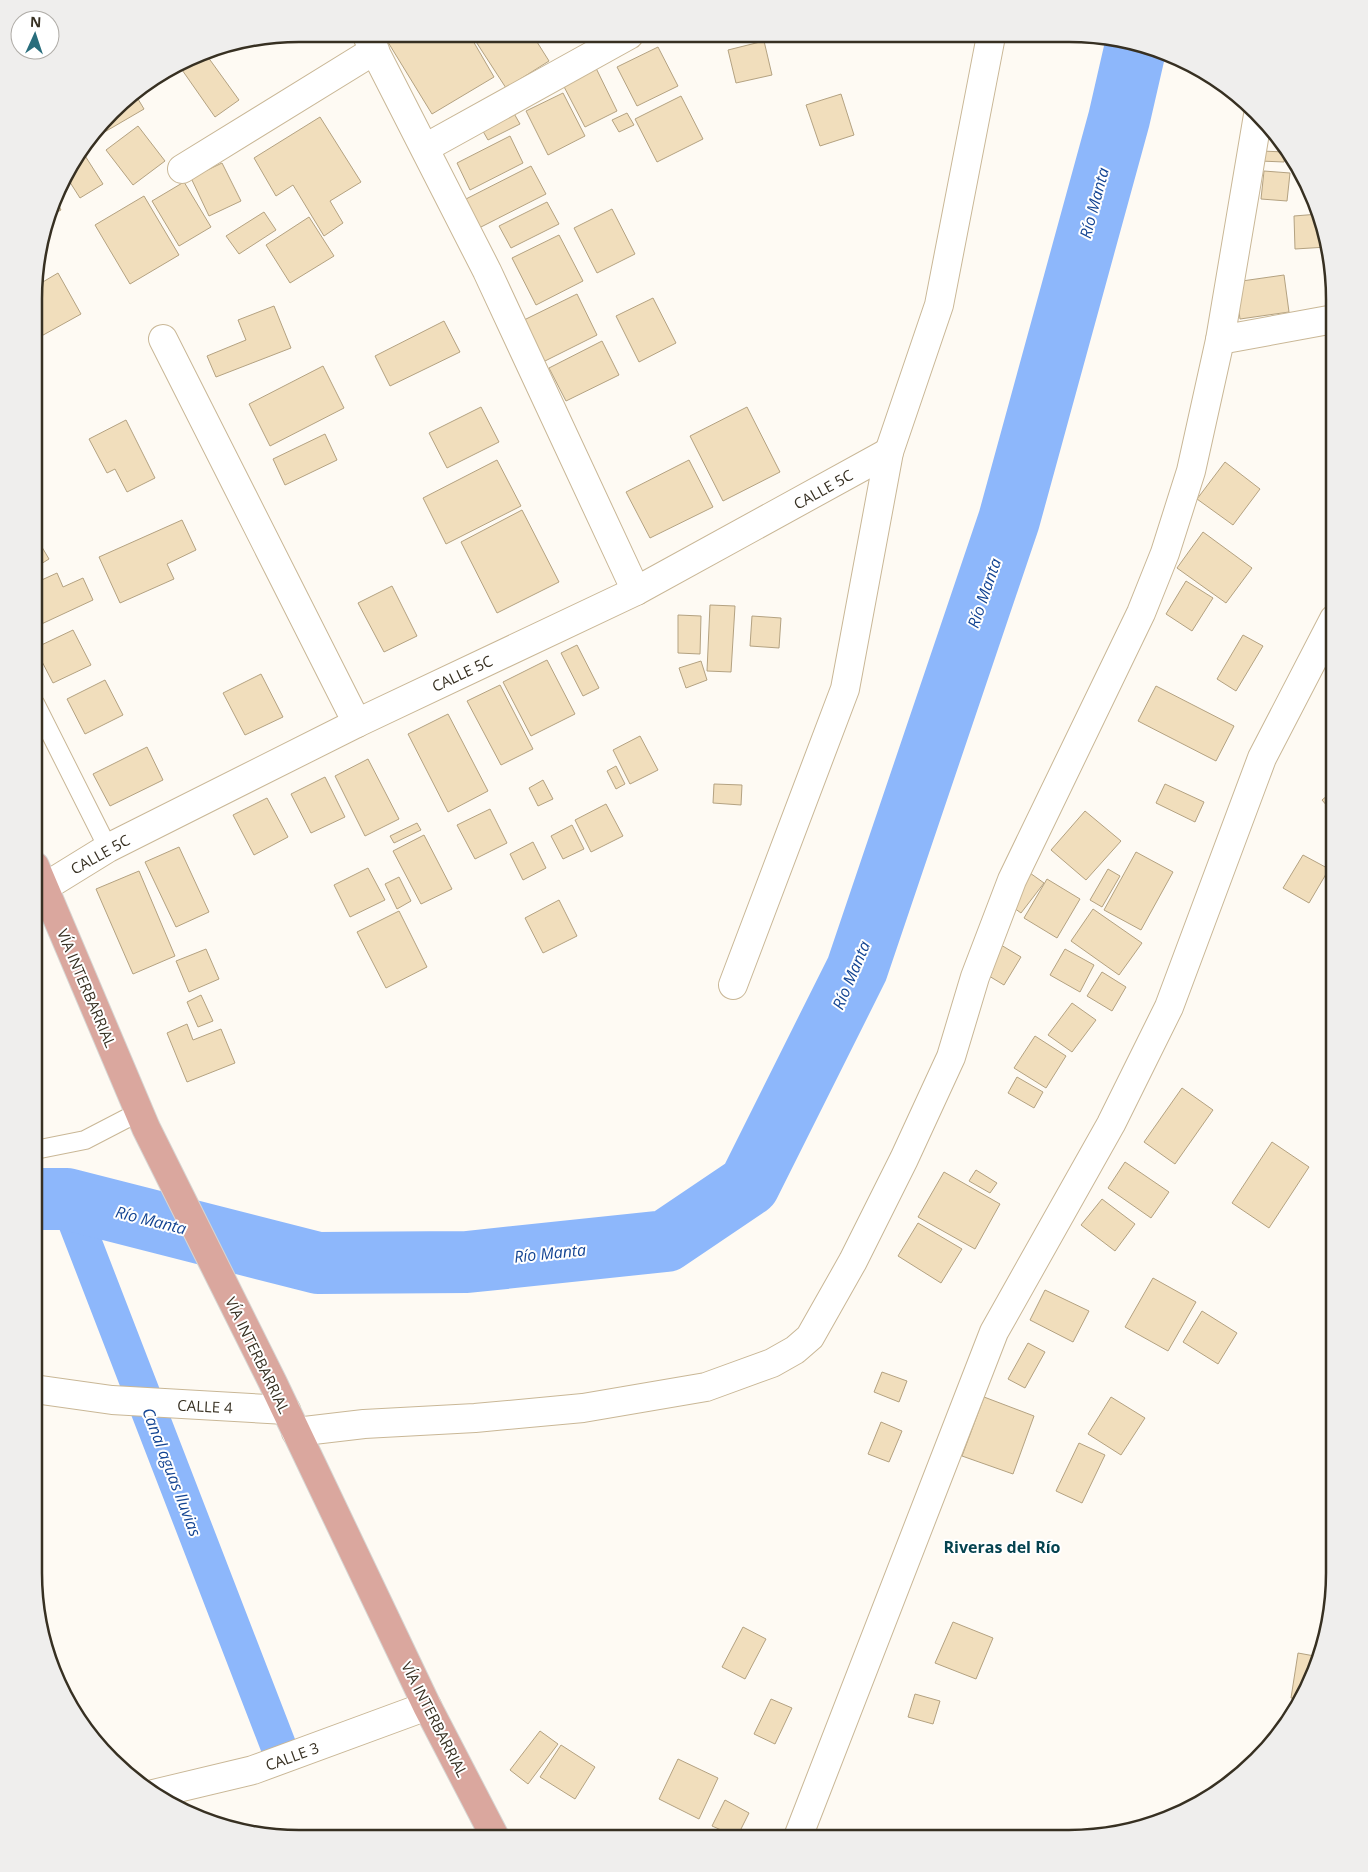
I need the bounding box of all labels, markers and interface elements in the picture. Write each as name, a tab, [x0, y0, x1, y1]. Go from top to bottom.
north arrow	[10, 10, 60, 60]
text: N	[30, 12, 42, 31]
water label: Río Manta	[1074, 165, 1114, 241]
street label: CALLE 5C	[790, 465, 856, 513]
water label: Río Manta	[962, 555, 1006, 631]
street label: CALLE 5C	[428, 650, 496, 696]
street label: CALLE 5C	[67, 830, 133, 878]
street label: VÍA INTERBARRIAL	[53, 926, 121, 1051]
water label: Río Manta	[827, 937, 875, 1013]
water label: Río Manta	[113, 1201, 189, 1239]
water label: Río Manta	[513, 1238, 587, 1268]
street label: VÍA INTERBARRIAL	[221, 1294, 295, 1417]
street label: CALLE 4	[177, 1395, 234, 1417]
water label: Canal aguas lluvias	[137, 1404, 207, 1540]
district label: Riveras del Río	[943, 1536, 1061, 1558]
street label: VÍA INTERBARRIAL	[397, 1658, 473, 1780]
street label: CALLE 3	[263, 1737, 321, 1775]

